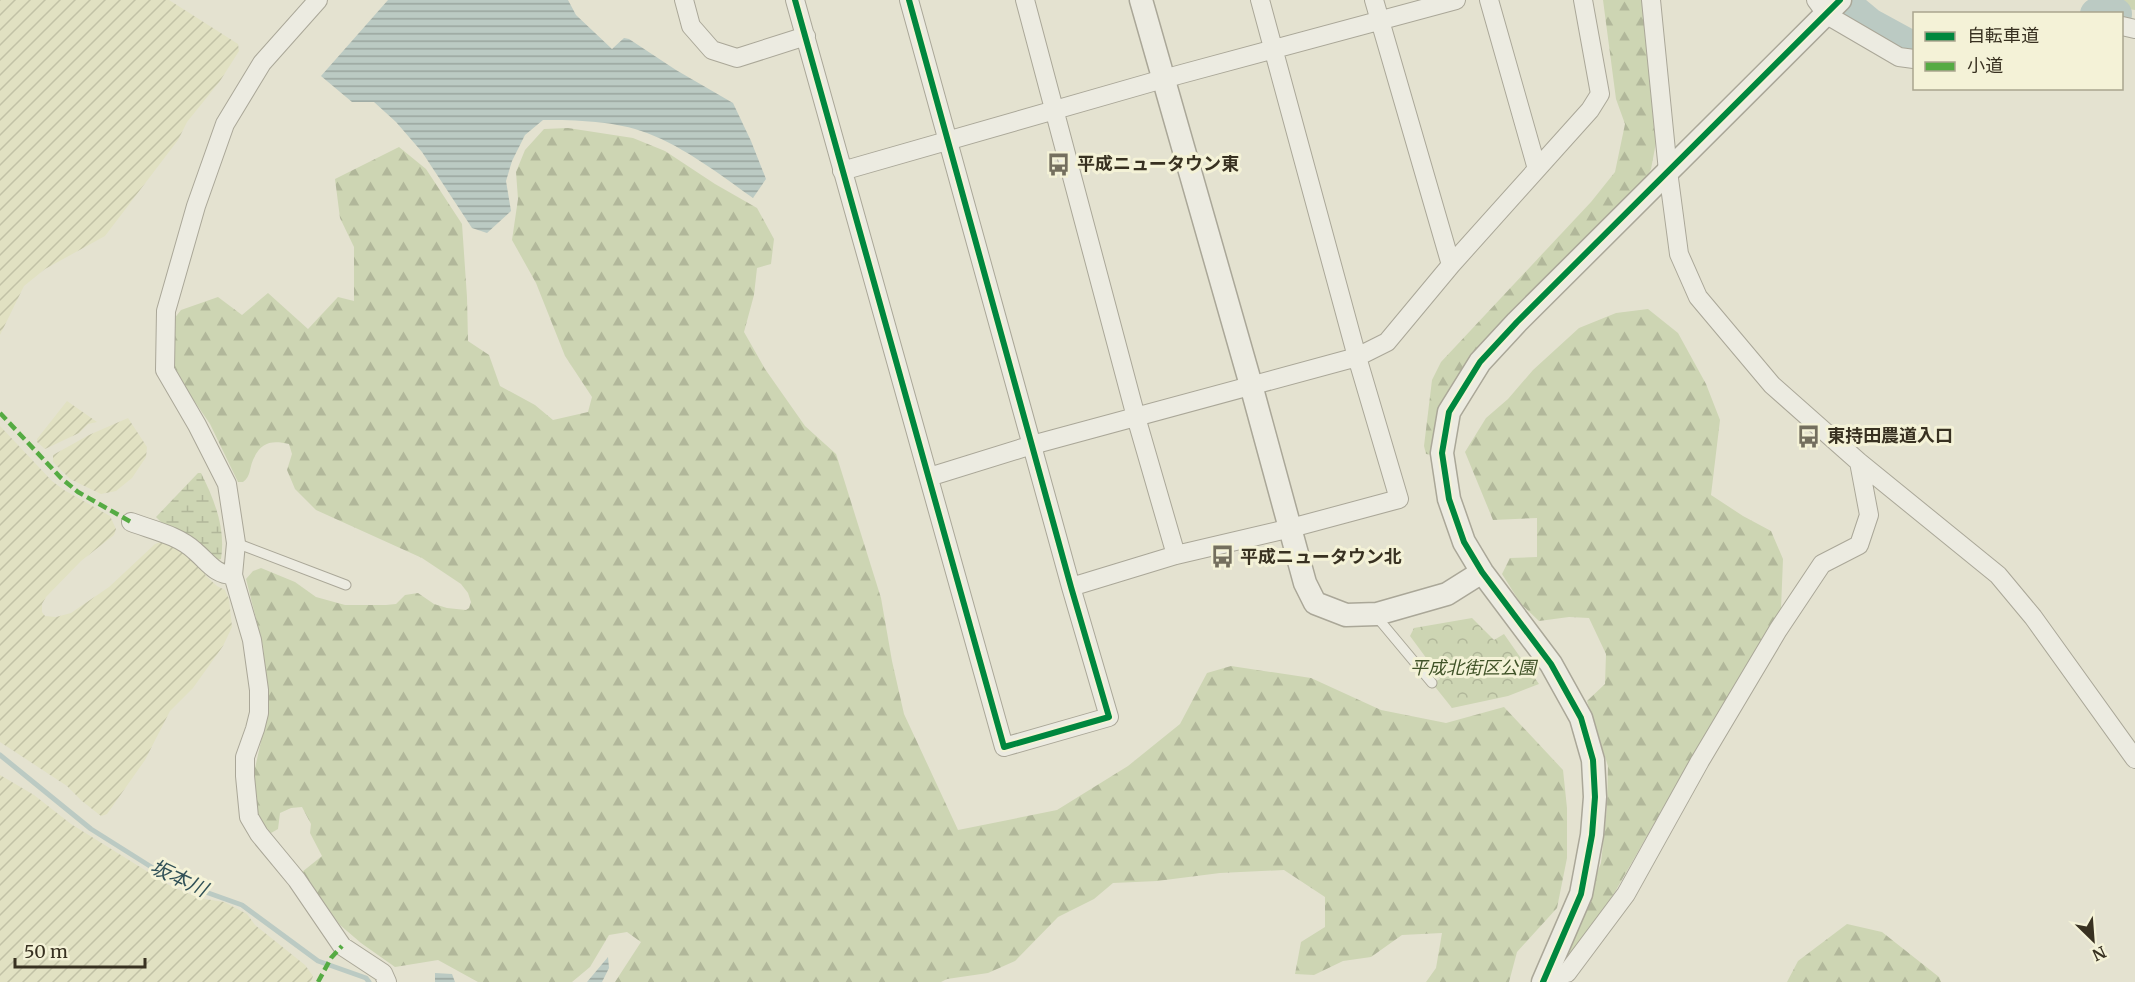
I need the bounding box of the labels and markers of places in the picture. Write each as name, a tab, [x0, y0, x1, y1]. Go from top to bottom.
bus stop icon: 平成ニュータウン東	[1046, 151, 1072, 177]
place label: 平成ニュータウン東	[1077, 152, 1239, 175]
bus stop icon: 東持田農道入口	[1796, 423, 1822, 449]
place label: 東持田農道入口	[1827, 424, 1953, 447]
bus stop icon: 平成ニュータウン北	[1209, 544, 1235, 570]
place label: 平成ニュータウン北	[1240, 545, 1402, 568]

